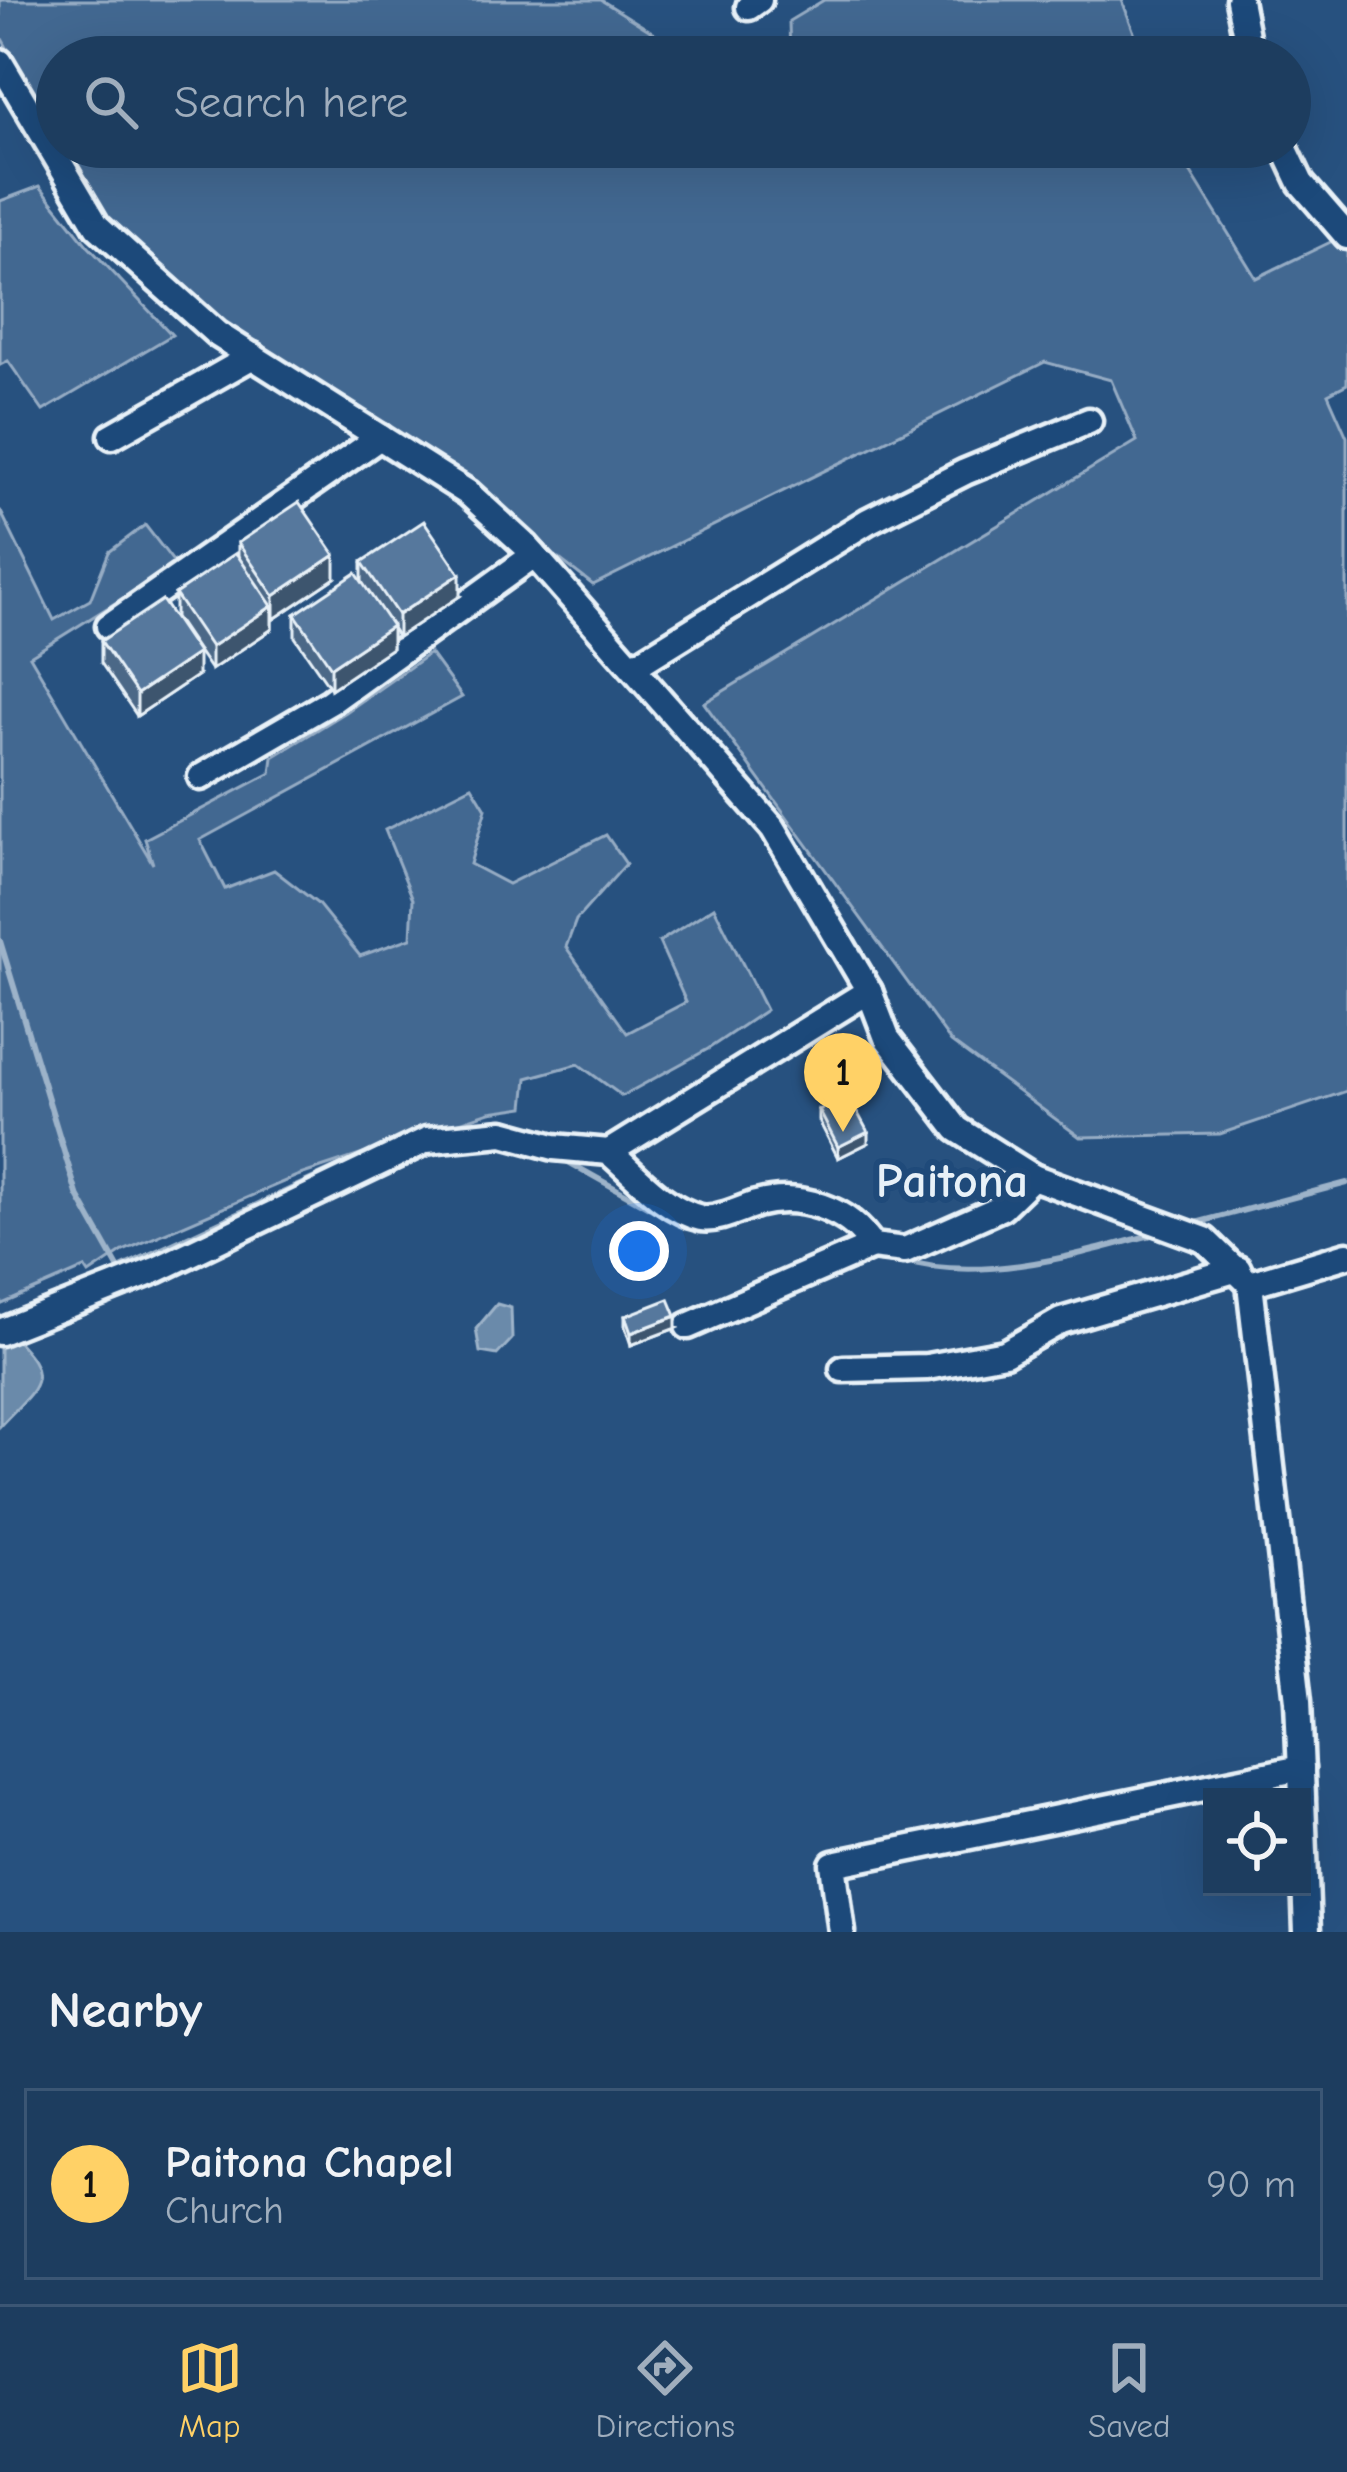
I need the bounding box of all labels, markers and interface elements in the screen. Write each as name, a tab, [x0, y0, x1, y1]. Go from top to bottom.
search box	[36, 36, 1311, 168]
icon: search	[78, 69, 144, 135]
text: Search here	[174, 76, 408, 128]
pin: 1	[804, 1033, 882, 1132]
district label: Paitona	[876, 1154, 1028, 1209]
your location	[609, 1221, 669, 1281]
map controls	[1203, 1788, 1311, 1896]
button: locate	[1203, 1788, 1311, 1896]
text: Nearby	[48, 1981, 202, 2040]
text: Paitona Chapel	[165, 2136, 454, 2188]
text: 1	[82, 2162, 98, 2207]
text: 90 m	[1206, 2162, 1296, 2207]
text: Church	[165, 2188, 284, 2233]
tab: Map	[177, 2335, 243, 2445]
tab: Directions	[596, 2335, 735, 2445]
tab: Saved	[1088, 2335, 1170, 2445]

